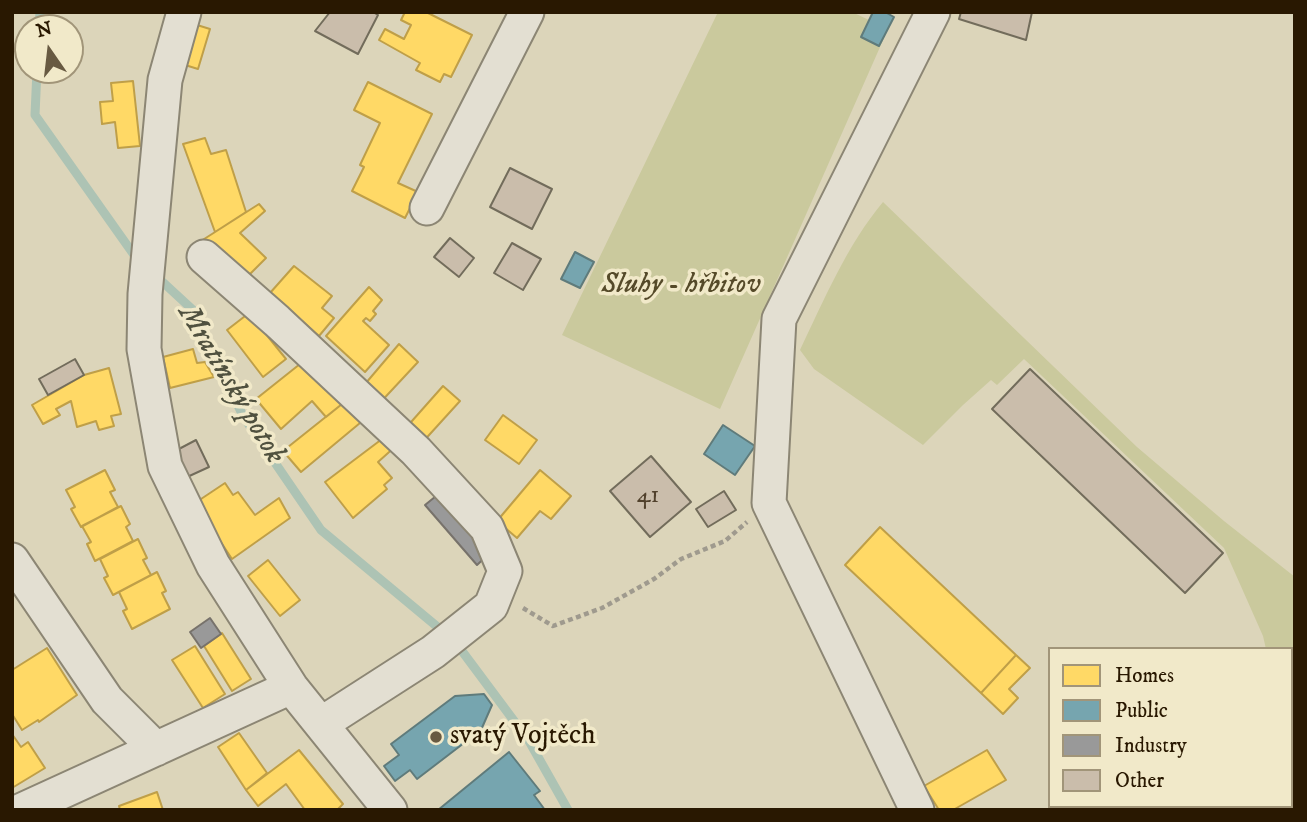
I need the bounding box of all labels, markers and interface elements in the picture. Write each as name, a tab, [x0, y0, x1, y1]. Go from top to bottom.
north arrow	[14, 14, 84, 84]
text: N	[34, 17, 55, 43]
park label: Sluhy - hřbitov	[601, 269, 761, 303]
water label: Mratínský potok	[168, 299, 292, 471]
house number: 41	[637, 483, 659, 511]
legend	[1048, 647, 1293, 808]
text: Homes	[1115, 663, 1174, 689]
text: Public	[1115, 698, 1168, 724]
place label: svatý Vojtěch	[450, 720, 596, 754]
marker: svatý Vojtěch	[428, 729, 444, 745]
text: Industry	[1115, 733, 1187, 759]
text: Other	[1115, 768, 1164, 794]

